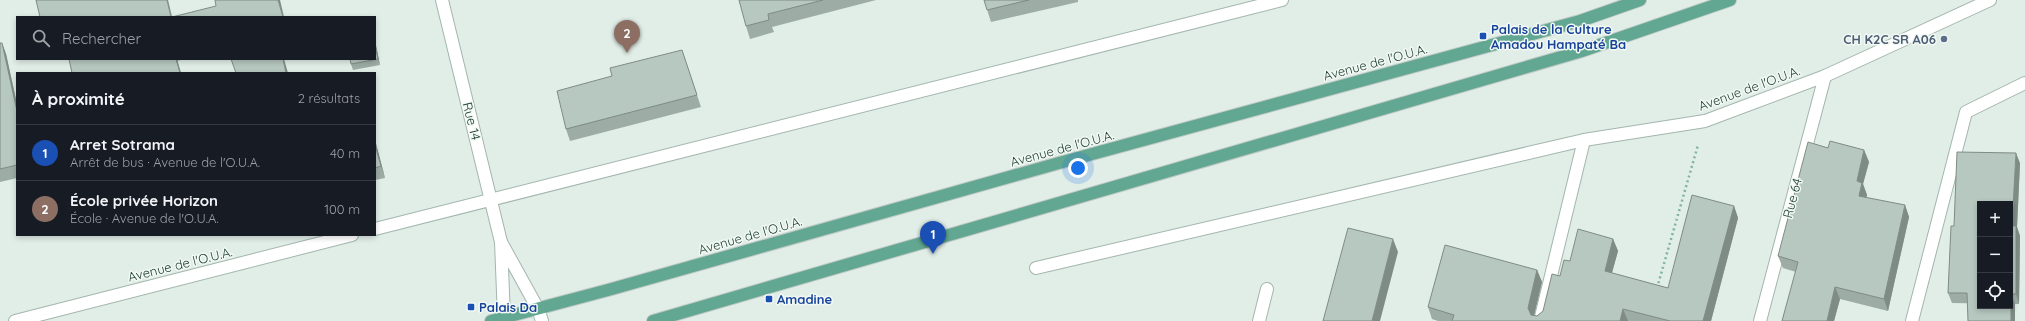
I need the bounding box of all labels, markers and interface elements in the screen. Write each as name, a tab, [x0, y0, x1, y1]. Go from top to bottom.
search box	[16, 16, 376, 60]
pin: 2	[614, 20, 640, 53]
place label: Palais de la Culture Amadou Hampaté Ba	[1491, 21, 1626, 52]
icon: search	[30, 27, 52, 49]
text: Rechercher	[62, 29, 141, 48]
marker: Palais de la Culture Amadou Hampaté Ba	[1478, 31, 1488, 41]
place label: CH K2C SR A06	[1843, 31, 1936, 47]
marker: CH K2C SR A06	[1939, 34, 1949, 44]
street label: Avenue de l'O.U.A.	[1321, 40, 1429, 84]
street label: Avenue de l'O.U.A.	[1696, 62, 1802, 114]
text: À proximité	[32, 88, 125, 109]
text: 2 résultats	[298, 90, 360, 106]
street label: Rue 14	[460, 100, 484, 142]
street label: Avenue de l'O.U.A.	[1008, 126, 1116, 170]
text: Arret Sotrama	[70, 135, 175, 154]
text: 1	[42, 145, 48, 161]
text: 40 m	[330, 145, 360, 161]
text: Arrêt de bus · Avenue de l'O.U.A.	[70, 154, 260, 170]
your location	[1068, 158, 1088, 178]
street label: Rue 64	[1779, 176, 1805, 220]
text: École privée Horizon	[70, 191, 218, 210]
text: 2	[41, 201, 49, 217]
text: 100 m	[324, 201, 360, 217]
map controls	[1977, 201, 2013, 309]
button: +	[1977, 201, 2013, 237]
text: École · Avenue de l'O.U.A.	[70, 210, 219, 226]
street label: Avenue de l'O.U.A.	[696, 213, 804, 257]
pin: 1	[920, 221, 946, 254]
button: −	[1977, 237, 2013, 273]
street label: Avenue de l'O.U.A.	[126, 243, 234, 285]
button: locate	[1977, 273, 2013, 309]
place label: Amadine	[777, 291, 832, 307]
marker: Amadine	[764, 294, 774, 304]
place label: Palais Da	[479, 299, 537, 315]
marker: Palais Da	[466, 302, 476, 312]

